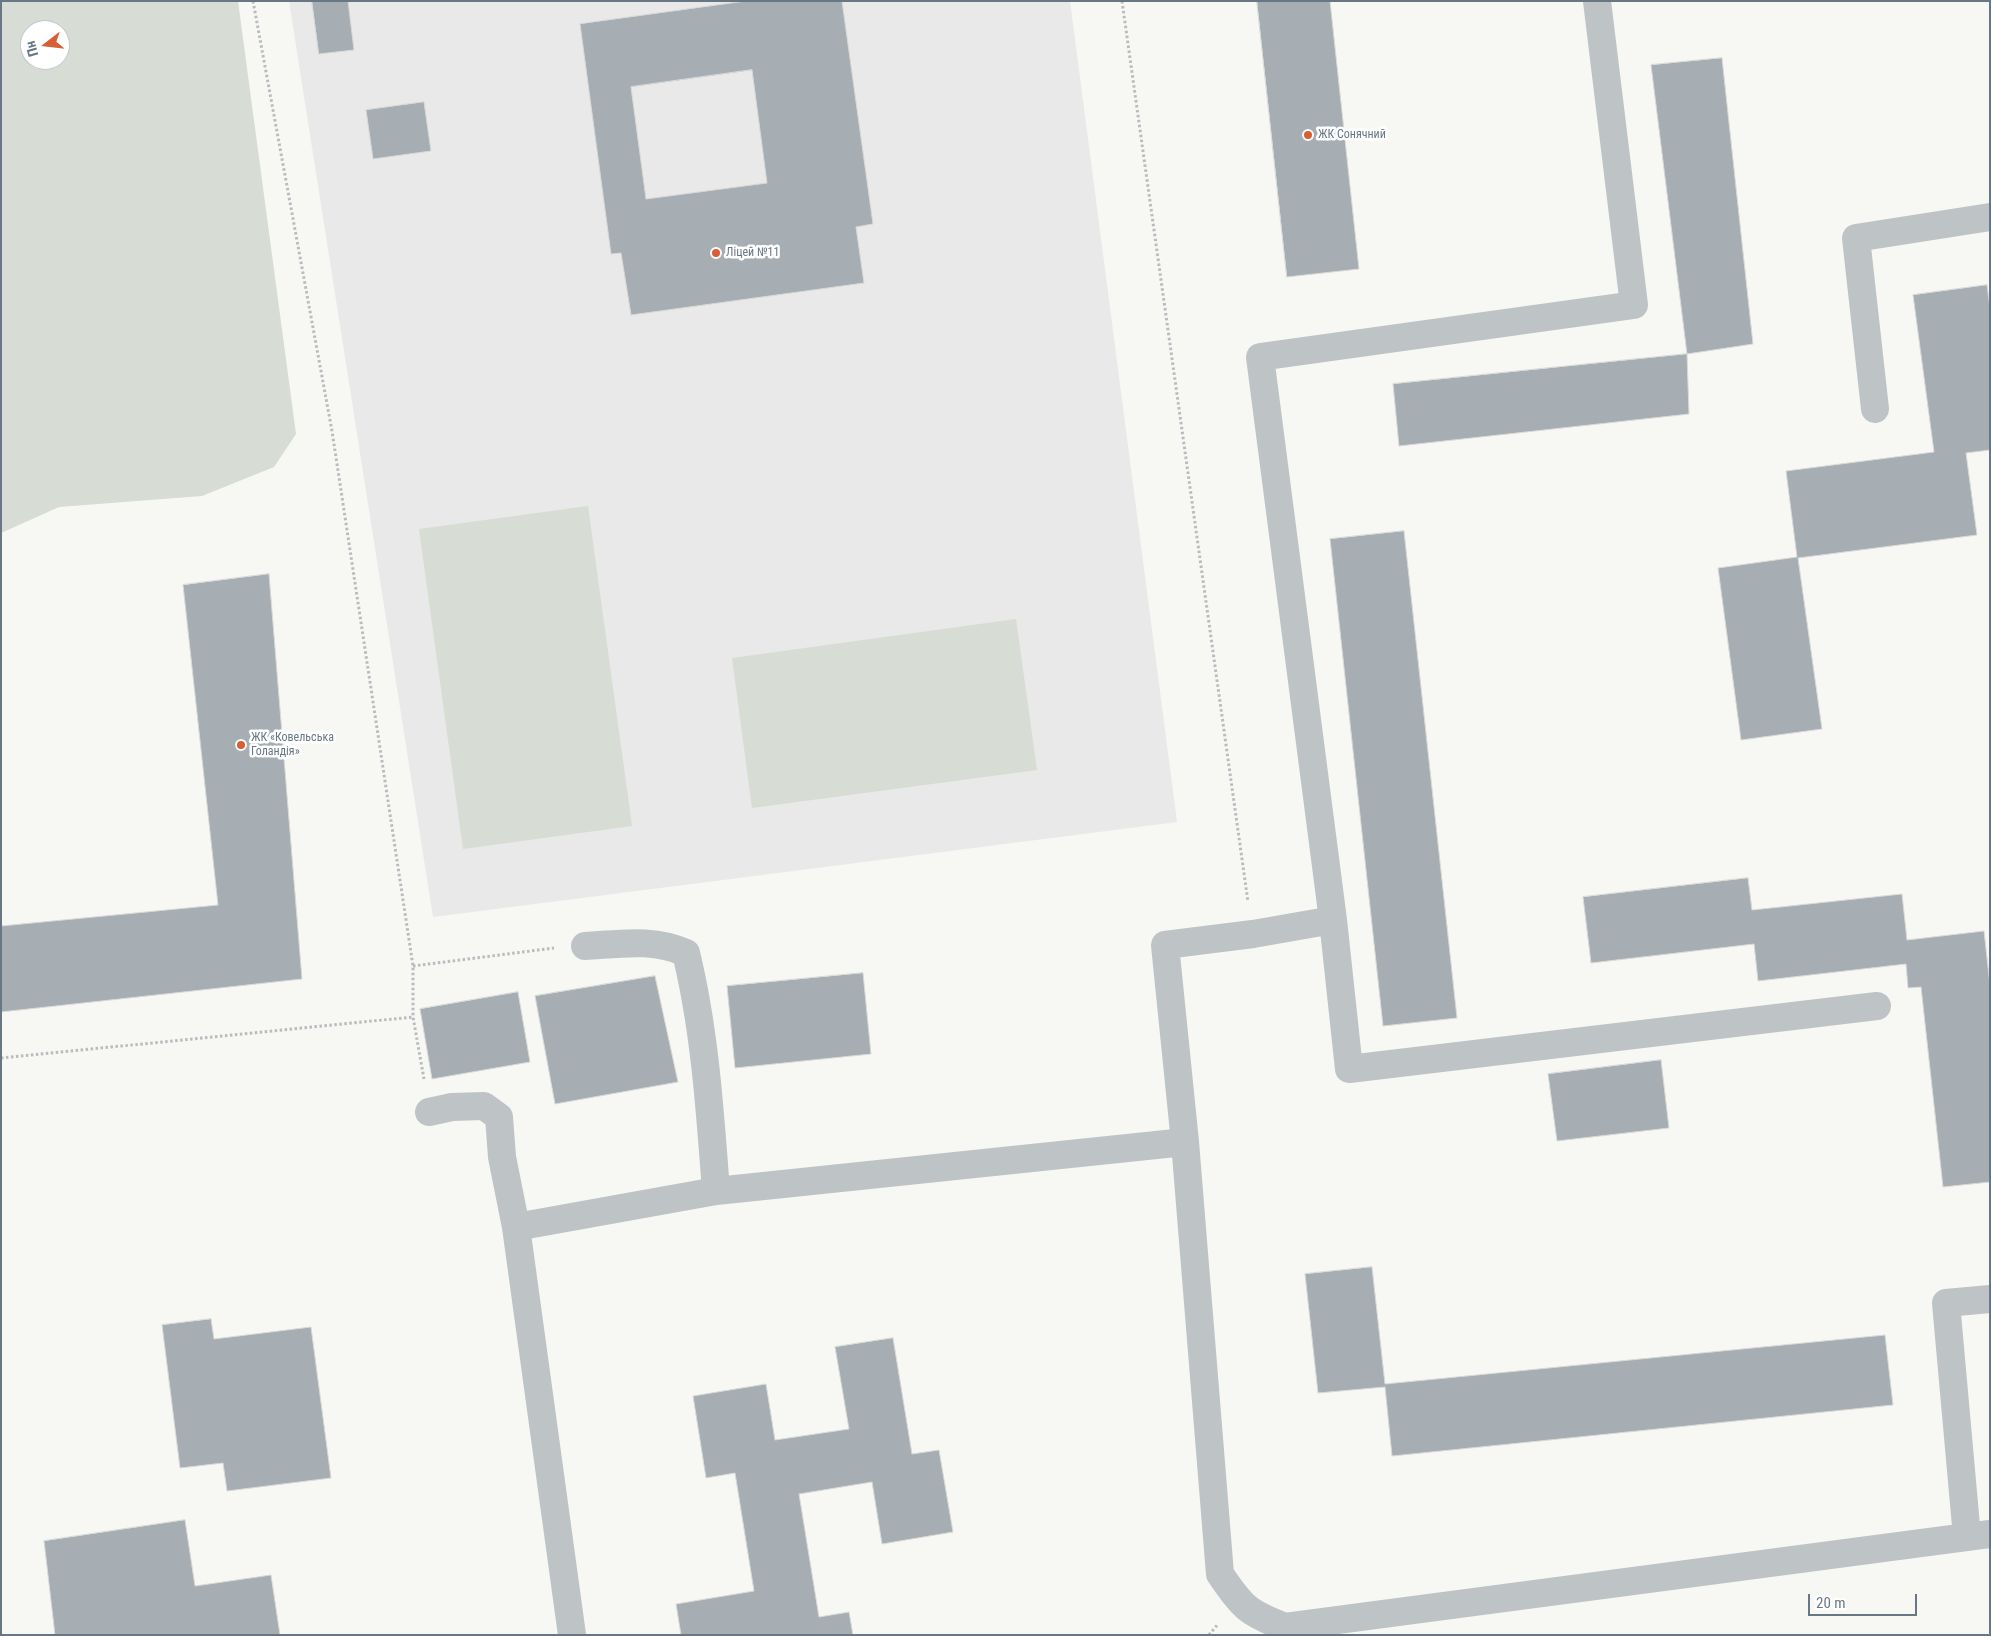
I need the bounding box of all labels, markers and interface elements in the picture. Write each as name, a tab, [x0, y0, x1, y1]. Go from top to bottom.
north arrow	[20, 20, 70, 70]
text: Пн	[22, 39, 41, 59]
place label: ЖК Сонячний	[1318, 128, 1386, 142]
marker: ЖК Сонячний	[1302, 129, 1314, 141]
place label: Ліцей №11	[726, 246, 779, 260]
marker: Ліцей №11	[710, 247, 722, 259]
place label: ЖК «Ковельська Голандія»	[251, 731, 334, 759]
marker: ЖК «Ковельська Голандія»	[235, 739, 247, 751]
scale bar	[1811, 1584, 1920, 1616]
text: 20 m	[1816, 1594, 1846, 1612]

